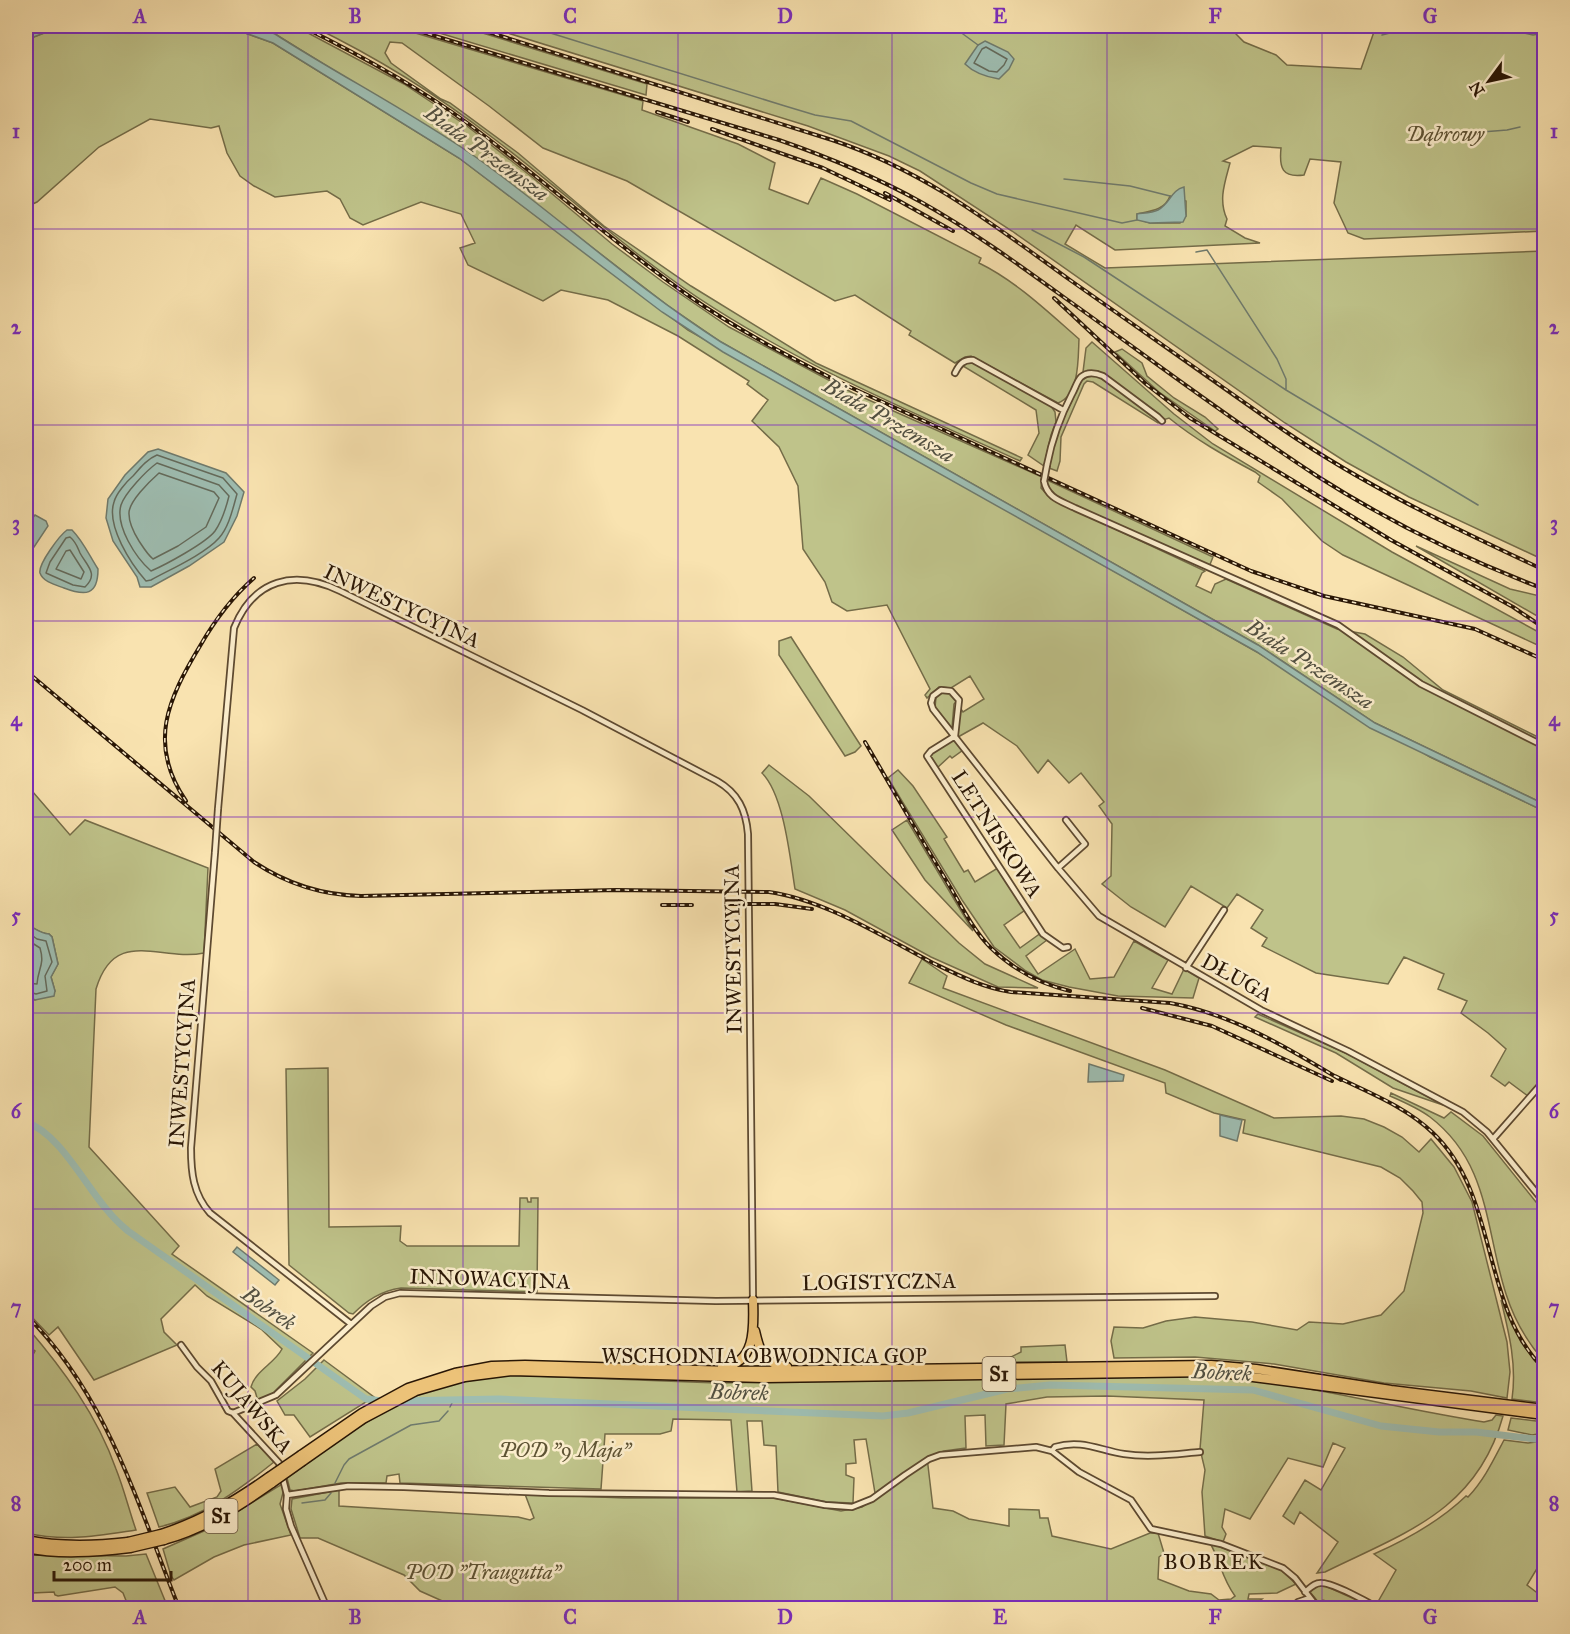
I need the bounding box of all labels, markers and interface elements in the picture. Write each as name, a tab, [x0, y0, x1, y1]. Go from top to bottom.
text: A	[131, 4, 147, 28]
text: B	[348, 4, 362, 28]
text: C	[563, 4, 577, 28]
text: D	[777, 4, 793, 28]
text: E	[993, 4, 1008, 28]
text: F	[1208, 4, 1222, 28]
text: G	[1423, 4, 1438, 28]
north arrow	[1459, 51, 1519, 111]
text: N	[1465, 78, 1489, 100]
water label: Biała Przemsza	[419, 98, 554, 207]
text: 1	[12, 119, 20, 143]
text: 1	[1550, 119, 1558, 143]
park label: Dąbrowy	[1406, 121, 1485, 147]
text: 2	[11, 315, 22, 339]
text: 2	[1549, 315, 1560, 339]
water label: Biała Przemsza	[818, 371, 959, 468]
text: 3	[12, 511, 20, 536]
text: 3	[1550, 511, 1558, 536]
street label: INWESTYCYJNA	[320, 558, 484, 654]
water label: Biała Przemsza	[1240, 612, 1379, 715]
text: 4	[10, 707, 22, 732]
text: 4	[1548, 707, 1560, 732]
street label: LETNISKOWA	[946, 765, 1048, 903]
street label: INWESTYCYJNA	[719, 864, 747, 1034]
text: 5	[11, 903, 21, 927]
text: 5	[1549, 903, 1559, 927]
street label: DŁUGA	[1197, 948, 1277, 1008]
street label: INWESTYCYJNA	[163, 978, 201, 1148]
text: 6	[11, 1099, 23, 1123]
text: 6	[1549, 1099, 1561, 1123]
street label: INNOWACYJNA	[409, 1263, 571, 1295]
street label: LOGISTYCZNA	[802, 1268, 956, 1296]
water label: Bobrek	[236, 1279, 301, 1336]
text: 7	[11, 1295, 22, 1319]
text: 7	[1549, 1295, 1560, 1319]
street label: WSCHODNIA OBWODNICA GOP	[601, 1343, 927, 1369]
street label: KUJAWSKA	[206, 1355, 298, 1459]
road number: S1	[982, 1357, 1016, 1391]
water label: Bobrek	[1190, 1357, 1253, 1387]
water label: Bobrek	[708, 1377, 770, 1407]
park label: POD "9 Maja"	[499, 1437, 633, 1463]
text: 8	[11, 1491, 21, 1515]
text: 8	[1549, 1491, 1559, 1515]
road number: S1	[204, 1499, 238, 1533]
scale bar	[54, 1544, 171, 1582]
district label: BOBREK	[1163, 1548, 1265, 1575]
text: 200 m	[63, 1554, 112, 1576]
park label: POD "Traugutta"	[405, 1559, 563, 1585]
text: A	[131, 1605, 147, 1629]
text: B	[348, 1605, 362, 1629]
text: C	[563, 1605, 577, 1629]
text: D	[777, 1605, 793, 1629]
text: E	[993, 1605, 1008, 1629]
text: F	[1208, 1605, 1222, 1629]
text: G	[1423, 1605, 1438, 1629]

